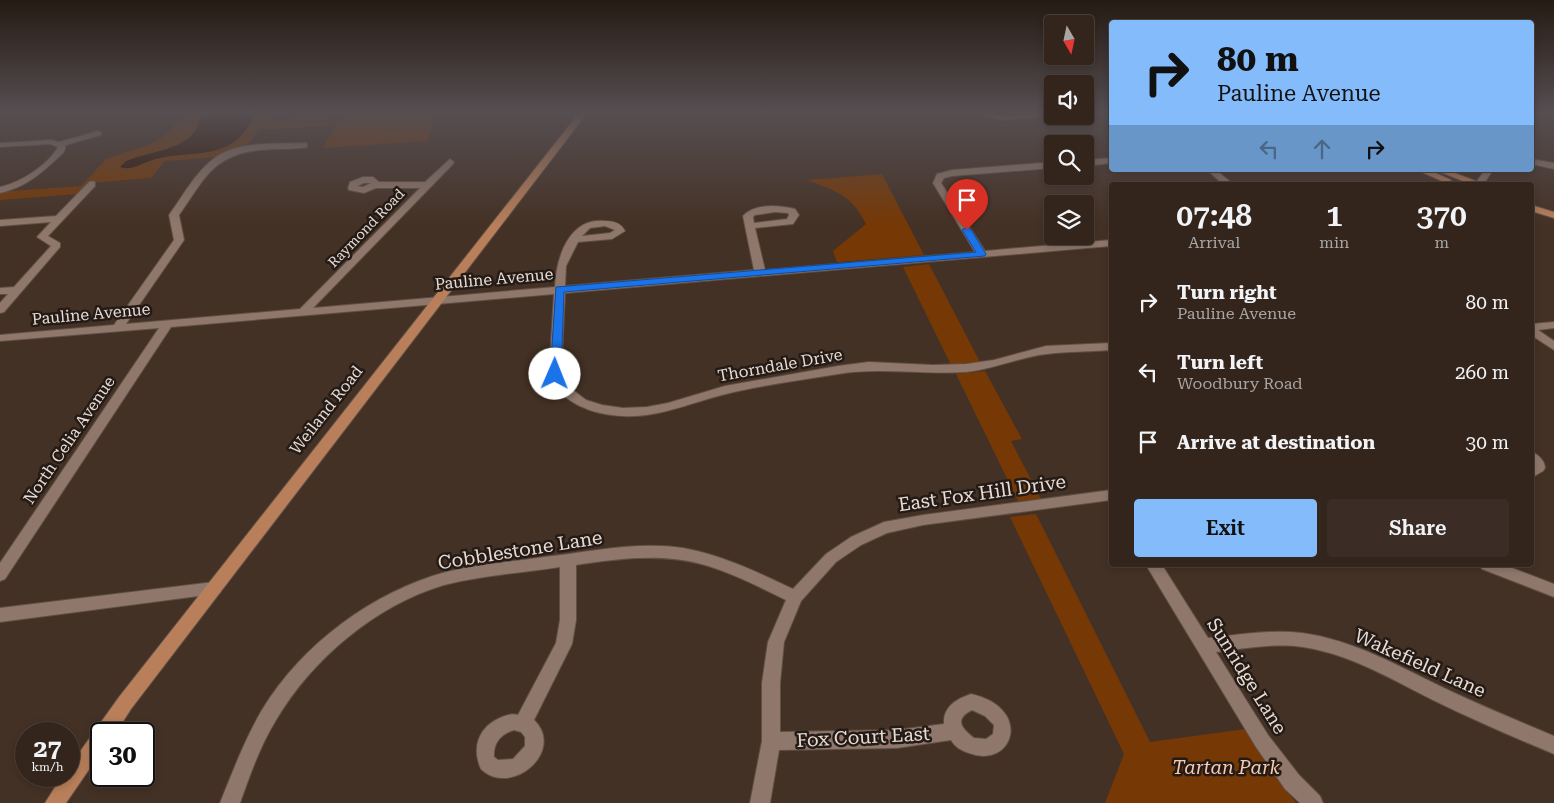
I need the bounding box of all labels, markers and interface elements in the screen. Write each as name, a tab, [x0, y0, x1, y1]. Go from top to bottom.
north arrow	[1044, 15, 1094, 65]
map controls	[1044, 15, 1094, 245]
text: 80 m	[1217, 39, 1299, 80]
icon: right	[1134, 40, 1199, 105]
button: sound	[1044, 75, 1094, 125]
text: Pauline Avenue	[1217, 81, 1381, 106]
button: search	[1044, 135, 1094, 185]
icon: left	[1255, 135, 1283, 163]
icon: ahead	[1308, 135, 1336, 163]
icon: right	[1361, 135, 1389, 163]
pin	[946, 179, 988, 230]
street label: Raymond Road	[325, 186, 407, 270]
icon: arrive	[953, 186, 981, 214]
button: layers	[1044, 195, 1094, 245]
text: 07:48	[1176, 198, 1252, 233]
text: 1	[1326, 198, 1343, 233]
text: 370	[1416, 198, 1467, 233]
text: Arrival	[1188, 233, 1240, 252]
text: min	[1319, 233, 1349, 252]
text: m	[1434, 233, 1449, 252]
street label: Pauline Avenue	[434, 264, 554, 294]
text: Turn right	[1177, 281, 1277, 304]
icon: right	[1134, 288, 1162, 316]
text: 80 m	[1466, 291, 1509, 314]
street label: Pauline Avenue	[31, 299, 151, 329]
text: Pauline Avenue	[1177, 304, 1296, 323]
street label: Thorndale Drive	[716, 345, 844, 385]
position arrow	[528, 347, 580, 399]
text: Turn left	[1177, 351, 1263, 374]
icon: left	[1134, 358, 1162, 386]
text: 260 m	[1455, 361, 1509, 384]
street label: Weiland Road	[286, 362, 366, 458]
street label: North Celia Avenue	[19, 372, 119, 507]
text: Woodbury Road	[1177, 374, 1303, 393]
icon: arrive	[1134, 428, 1162, 456]
text: Arrive at destination	[1177, 431, 1375, 454]
text: 30 m	[1466, 431, 1509, 454]
street label: East Fox Hill Drive	[897, 470, 1067, 516]
button: Exit	[1134, 499, 1317, 557]
button: Share	[1327, 499, 1509, 557]
street label: Cobblestone Lane	[436, 526, 604, 574]
street label: Sunridge Lane	[1202, 614, 1292, 738]
street label: Wakefield Lane	[1351, 624, 1489, 702]
speed limit sign: 30	[90, 722, 155, 787]
street label: Fox Court East	[796, 722, 930, 752]
text: 27	[33, 734, 62, 763]
park label: Tartan Park	[1172, 756, 1280, 779]
text: km/h	[31, 760, 64, 774]

